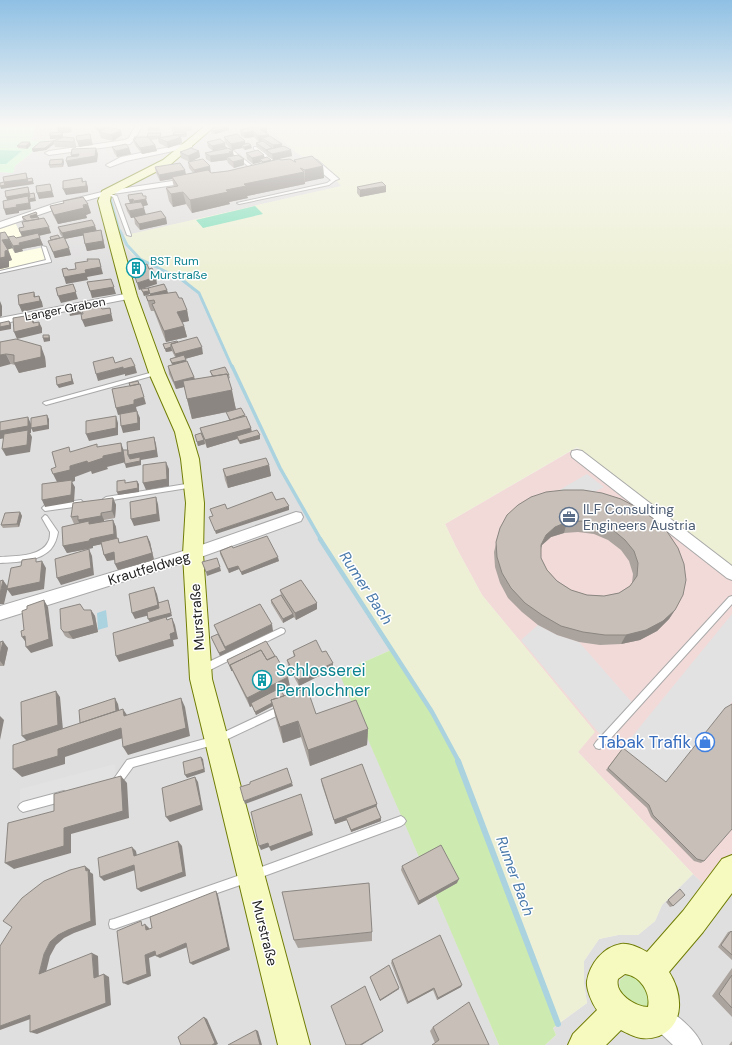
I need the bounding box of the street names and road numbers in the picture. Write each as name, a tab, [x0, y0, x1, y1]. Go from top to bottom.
street label: Langer Graben	[23, 293, 107, 325]
street label: Krautfeldweg	[106, 547, 192, 589]
street label: Murstraße	[186, 583, 208, 651]
street label: Murstraße	[248, 898, 282, 968]

